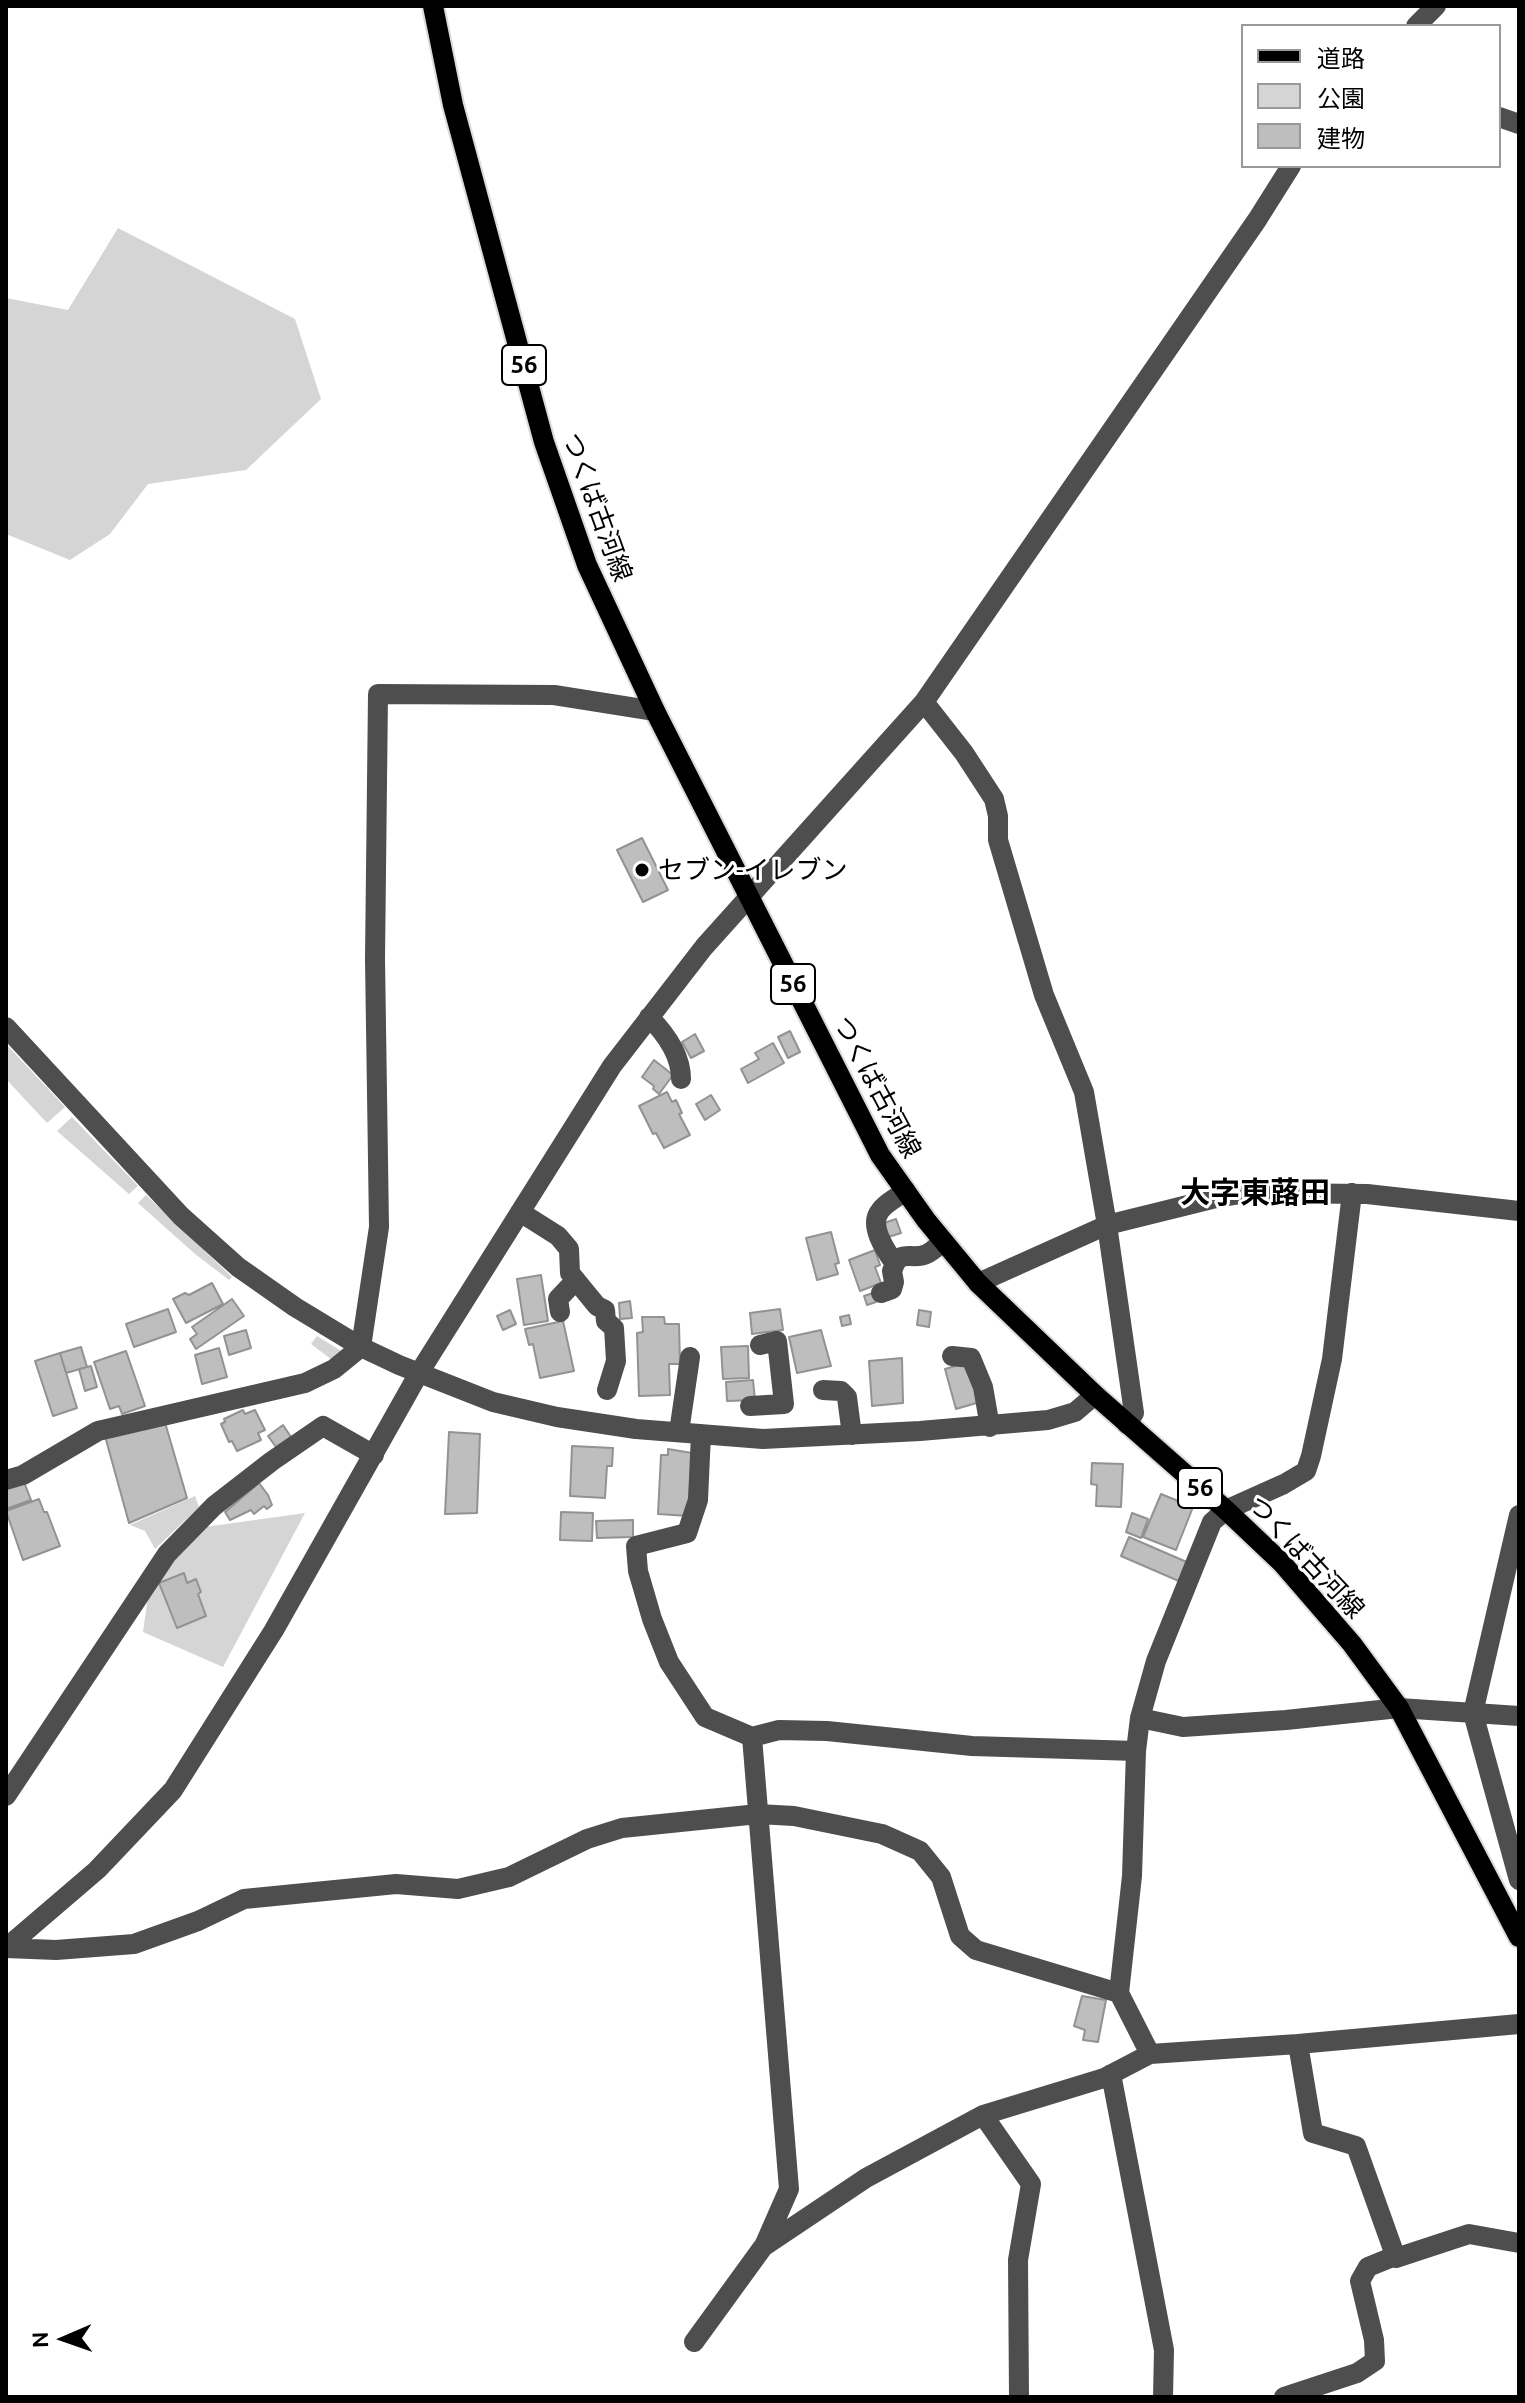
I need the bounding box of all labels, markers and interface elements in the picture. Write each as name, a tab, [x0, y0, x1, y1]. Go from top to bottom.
legend	[1241, 24, 1501, 168]
text: 道路	[1317, 45, 1365, 72]
text: 公園	[1317, 85, 1365, 112]
text: 建物	[1317, 125, 1365, 152]
road number: 56	[502, 345, 546, 385]
street label: つくば古河線	[556, 428, 638, 586]
place label: セブン-イレブン	[658, 854, 848, 886]
marker: セブン-イレブン	[633, 861, 651, 879]
road number: 56	[771, 964, 815, 1004]
street label: つくば古河線	[827, 1011, 927, 1163]
district label: 大字東蕗田	[1180, 1175, 1330, 1211]
road number: 56	[1178, 1468, 1222, 1508]
street label: つくば古河線	[1241, 1489, 1371, 1625]
north arrow	[24, 2299, 104, 2379]
text: N	[27, 2331, 52, 2349]

